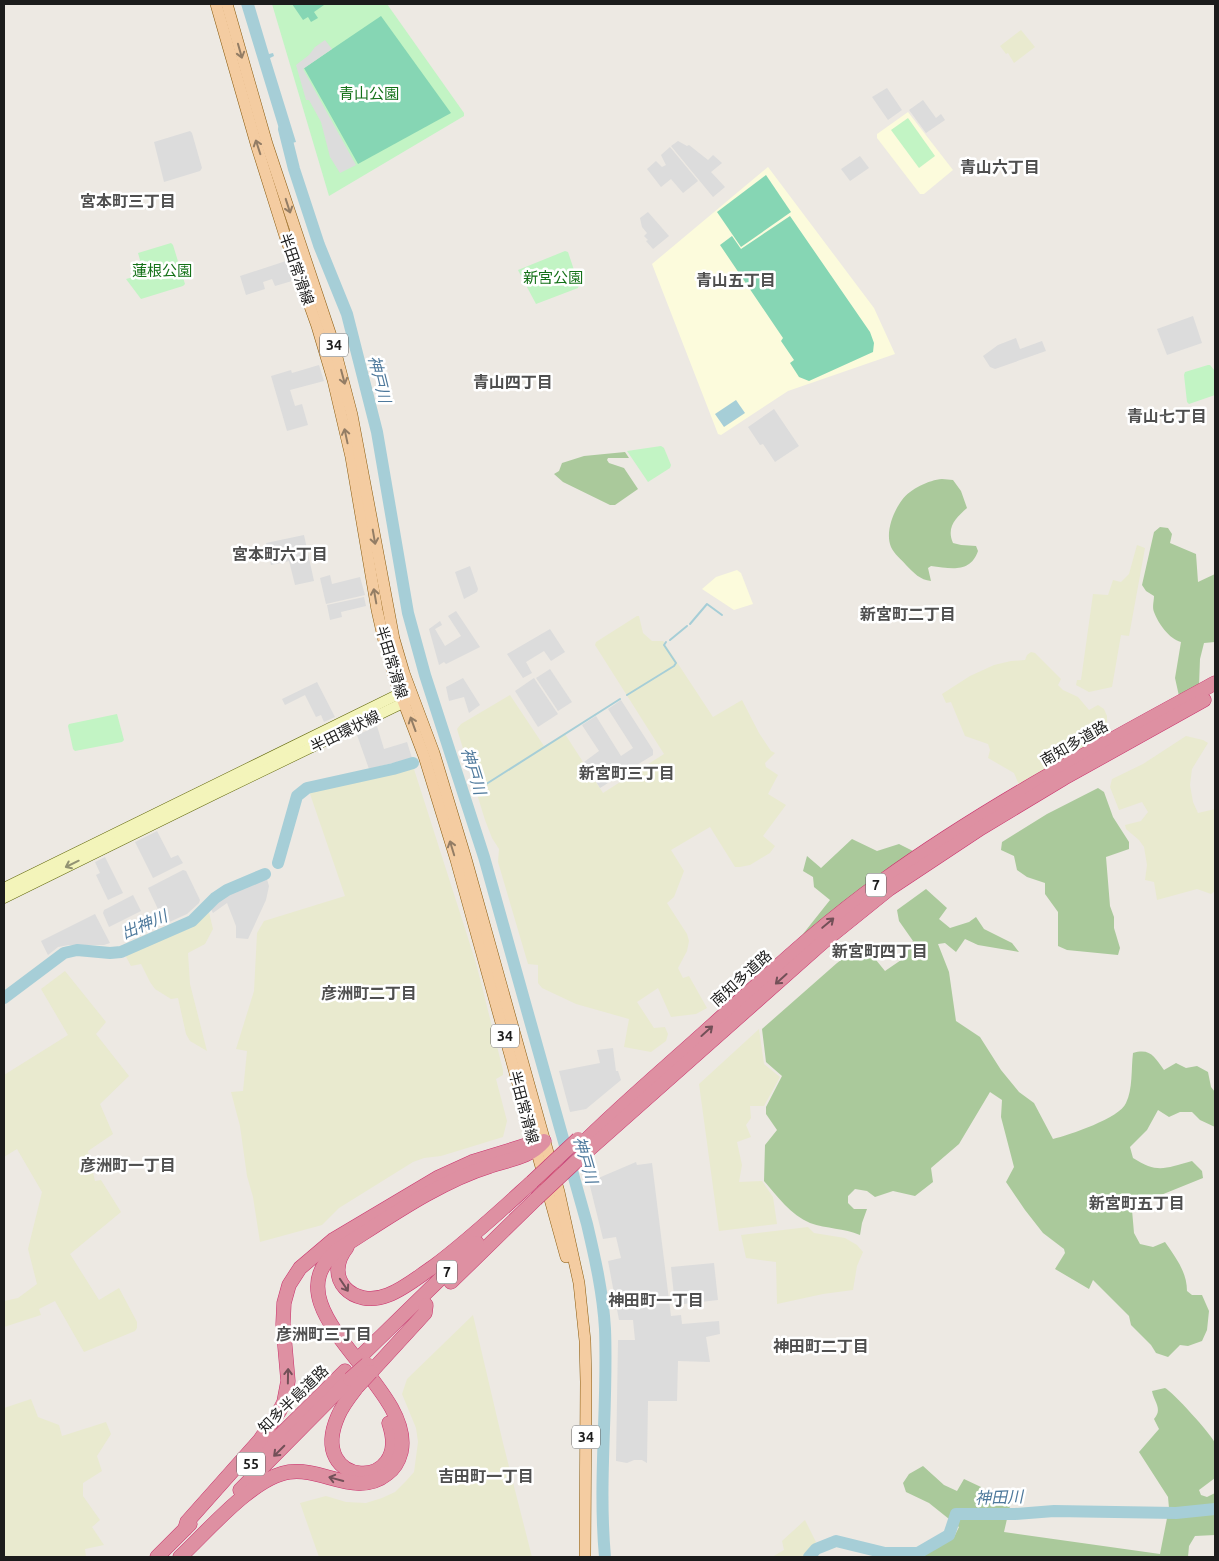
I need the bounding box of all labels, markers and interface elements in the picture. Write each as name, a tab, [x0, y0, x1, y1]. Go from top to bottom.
one-way arrow	[236, 42, 246, 58]
park label: 青山公園	[339, 85, 399, 102]
one-way arrow	[252, 139, 262, 155]
district label: 青山六丁目	[960, 158, 1040, 176]
district label: 宮本町三丁目	[80, 192, 176, 210]
one-way arrow	[284, 198, 293, 213]
street label: 半田常滑線	[277, 231, 317, 307]
park label: 蓮根公園	[132, 262, 192, 279]
park label: 新宮公園	[523, 269, 583, 286]
district label: 青山五丁目	[696, 271, 776, 289]
road number: 34	[320, 334, 348, 356]
water label: 神戸川	[365, 354, 395, 406]
one-way arrow	[338, 369, 348, 385]
district label: 青山四丁目	[473, 373, 553, 391]
district label: 青山七丁目	[1127, 407, 1207, 425]
one-way arrow	[341, 428, 350, 444]
one-way arrow	[370, 528, 380, 544]
district label: 宮本町六丁目	[232, 545, 328, 563]
one-way arrow	[369, 588, 379, 604]
district label: 新宮町二丁目	[860, 605, 956, 623]
street label: 半田常滑線	[373, 624, 411, 700]
street label: 半田環状線	[308, 707, 382, 755]
one-way arrow	[408, 717, 417, 733]
street label: 南知多道路	[1037, 717, 1111, 769]
water label: 神戸川	[458, 745, 490, 798]
district label: 新宮町三丁目	[579, 764, 675, 782]
one-way arrow	[447, 840, 457, 856]
one-way arrow	[65, 860, 80, 870]
road number: 7	[866, 874, 886, 896]
water label: 出神川	[118, 906, 171, 942]
one-way arrow	[821, 917, 834, 928]
district label: 新宮町四丁目	[832, 942, 928, 960]
street label: 南知多道路	[707, 947, 775, 1009]
one-way arrow	[774, 973, 787, 985]
district label: 彦洲町二丁目	[321, 984, 417, 1002]
road number: 34	[491, 1024, 519, 1048]
one-way arrow	[700, 1025, 713, 1037]
street label: 半田常滑線	[506, 1069, 542, 1145]
water label: 神戸川	[571, 1134, 602, 1187]
district label: 彦洲町一丁目	[80, 1156, 176, 1174]
district label: 新宮町五丁目	[1089, 1194, 1185, 1212]
road number: 7	[437, 1260, 457, 1284]
one-way arrow	[340, 1278, 350, 1292]
district label: 神田町一丁目	[608, 1291, 704, 1309]
district label: 彦洲町三丁目	[276, 1325, 372, 1343]
district label: 神田町二丁目	[773, 1337, 869, 1355]
street label: 知多半島道路	[255, 1362, 331, 1436]
one-way arrow	[283, 1368, 292, 1384]
road number: 34	[572, 1425, 600, 1448]
one-way arrow	[273, 1445, 285, 1457]
road number: 55	[237, 1452, 265, 1476]
district label: 吉田町一丁目	[438, 1467, 534, 1485]
one-way arrow	[329, 1474, 345, 1484]
water label: 神田川	[975, 1487, 1025, 1507]

